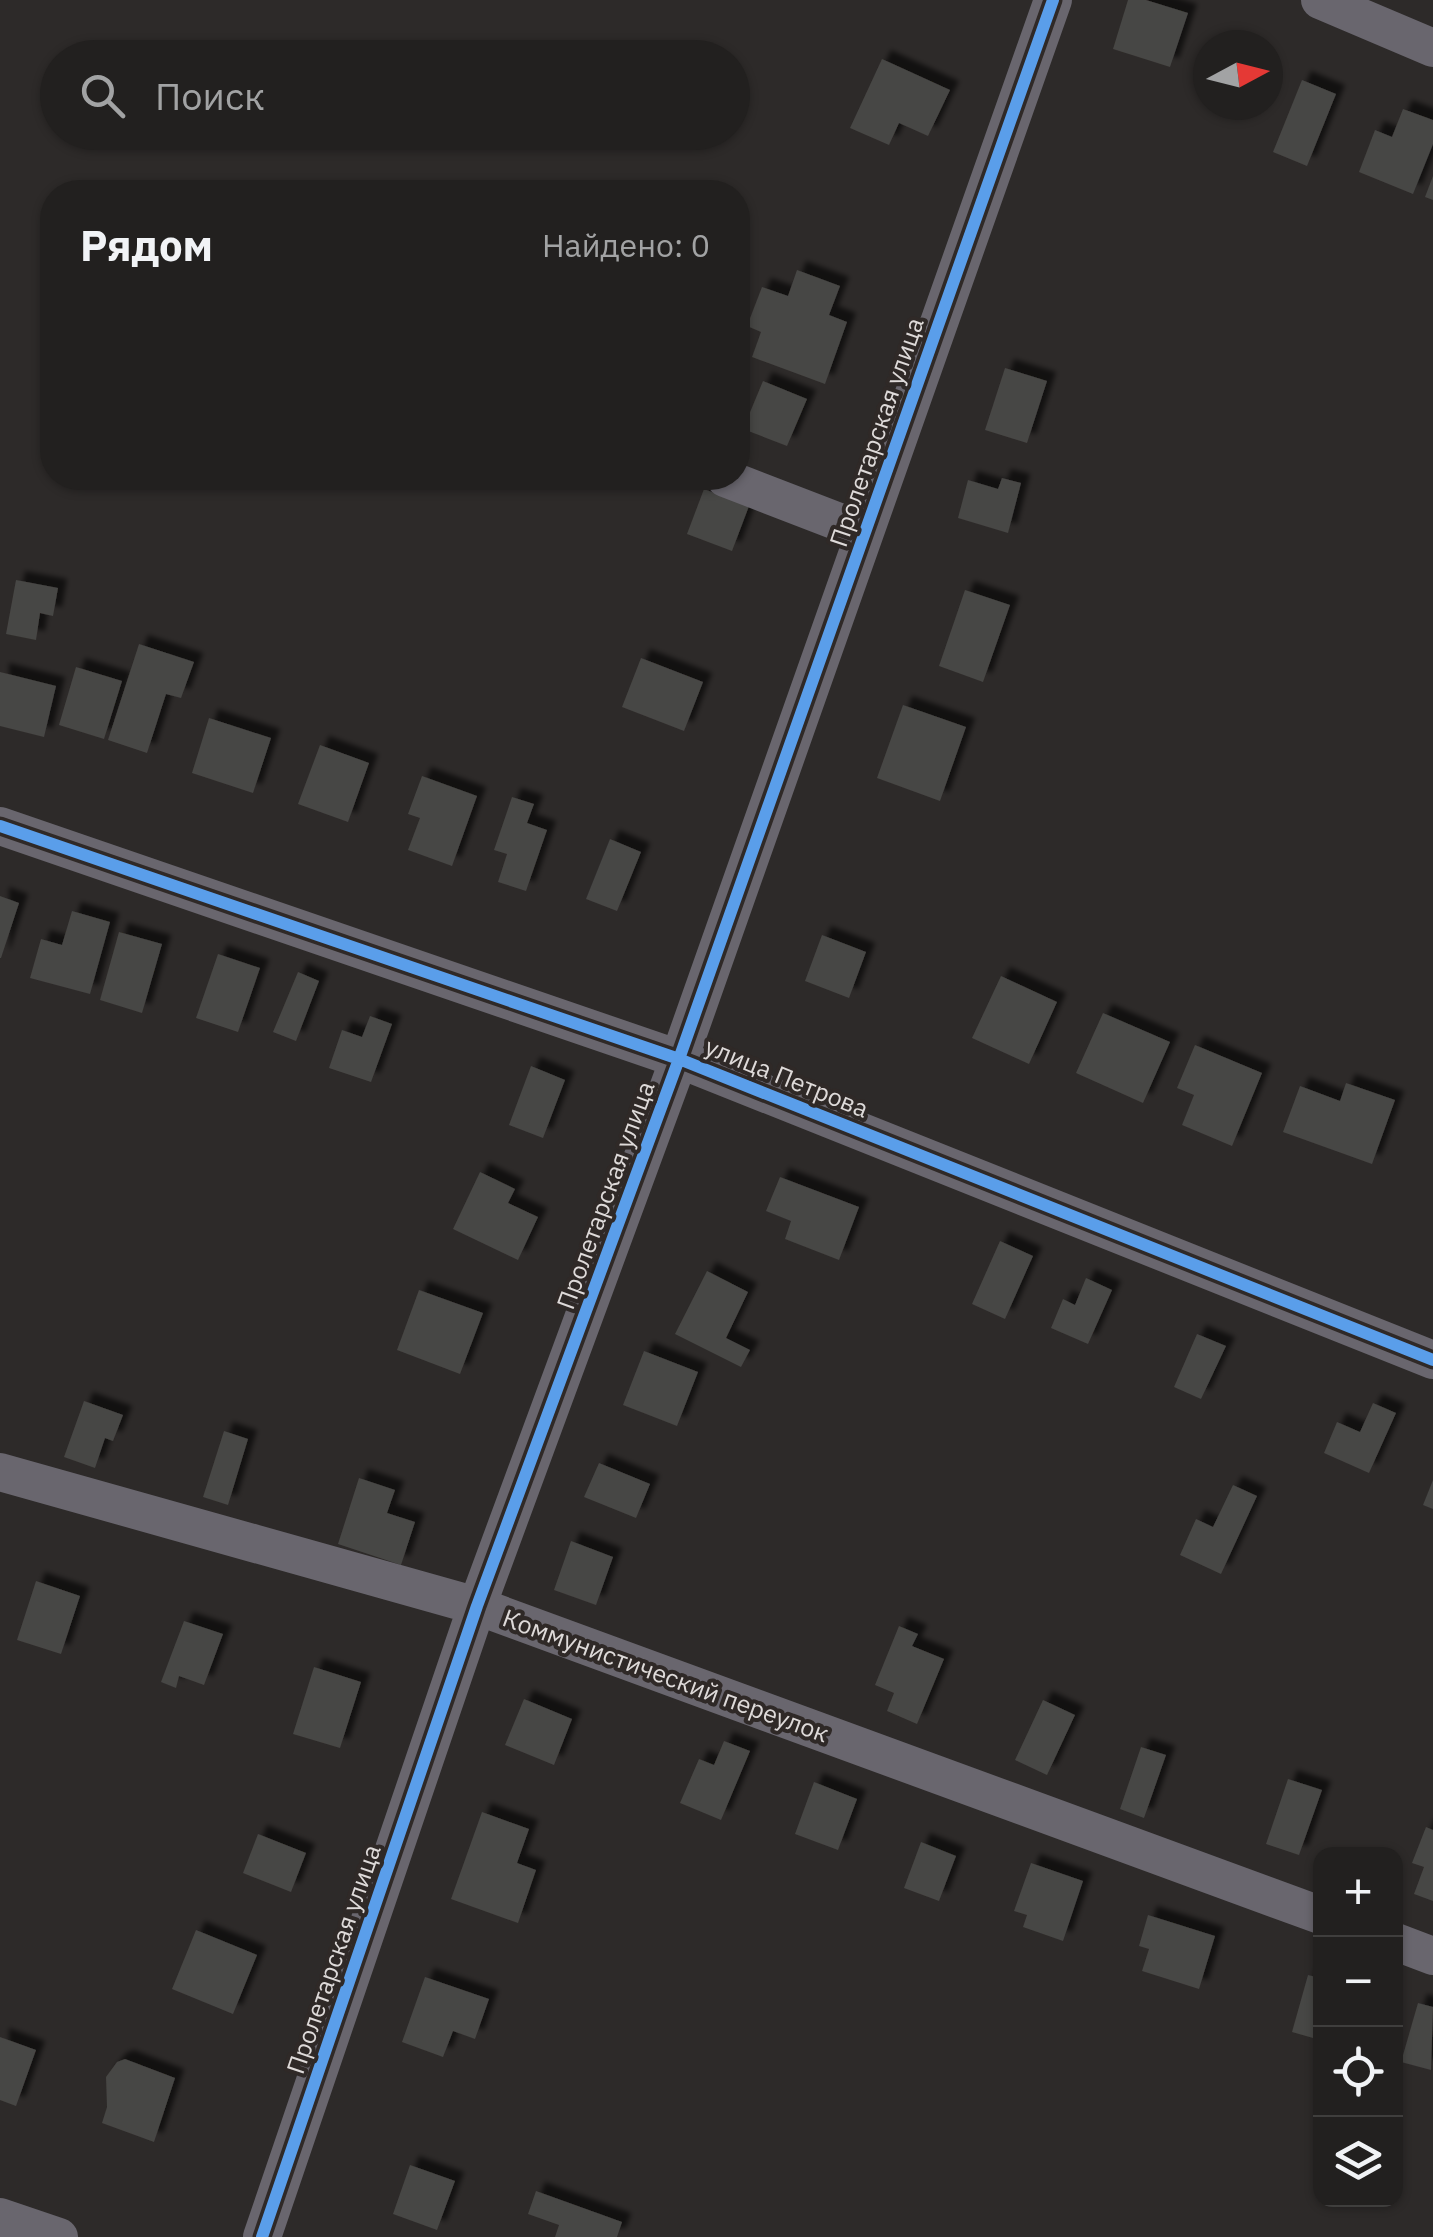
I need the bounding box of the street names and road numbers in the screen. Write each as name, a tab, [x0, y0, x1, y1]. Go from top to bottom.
street label: Пролетарская улица	[821, 313, 931, 551]
street label: улица Петрова	[700, 1029, 874, 1125]
street label: Пролетарская улица	[548, 1076, 662, 1314]
street label: Коммунистический переулок	[498, 1601, 834, 1749]
street label: Пролетарская улица	[278, 1840, 388, 2078]

